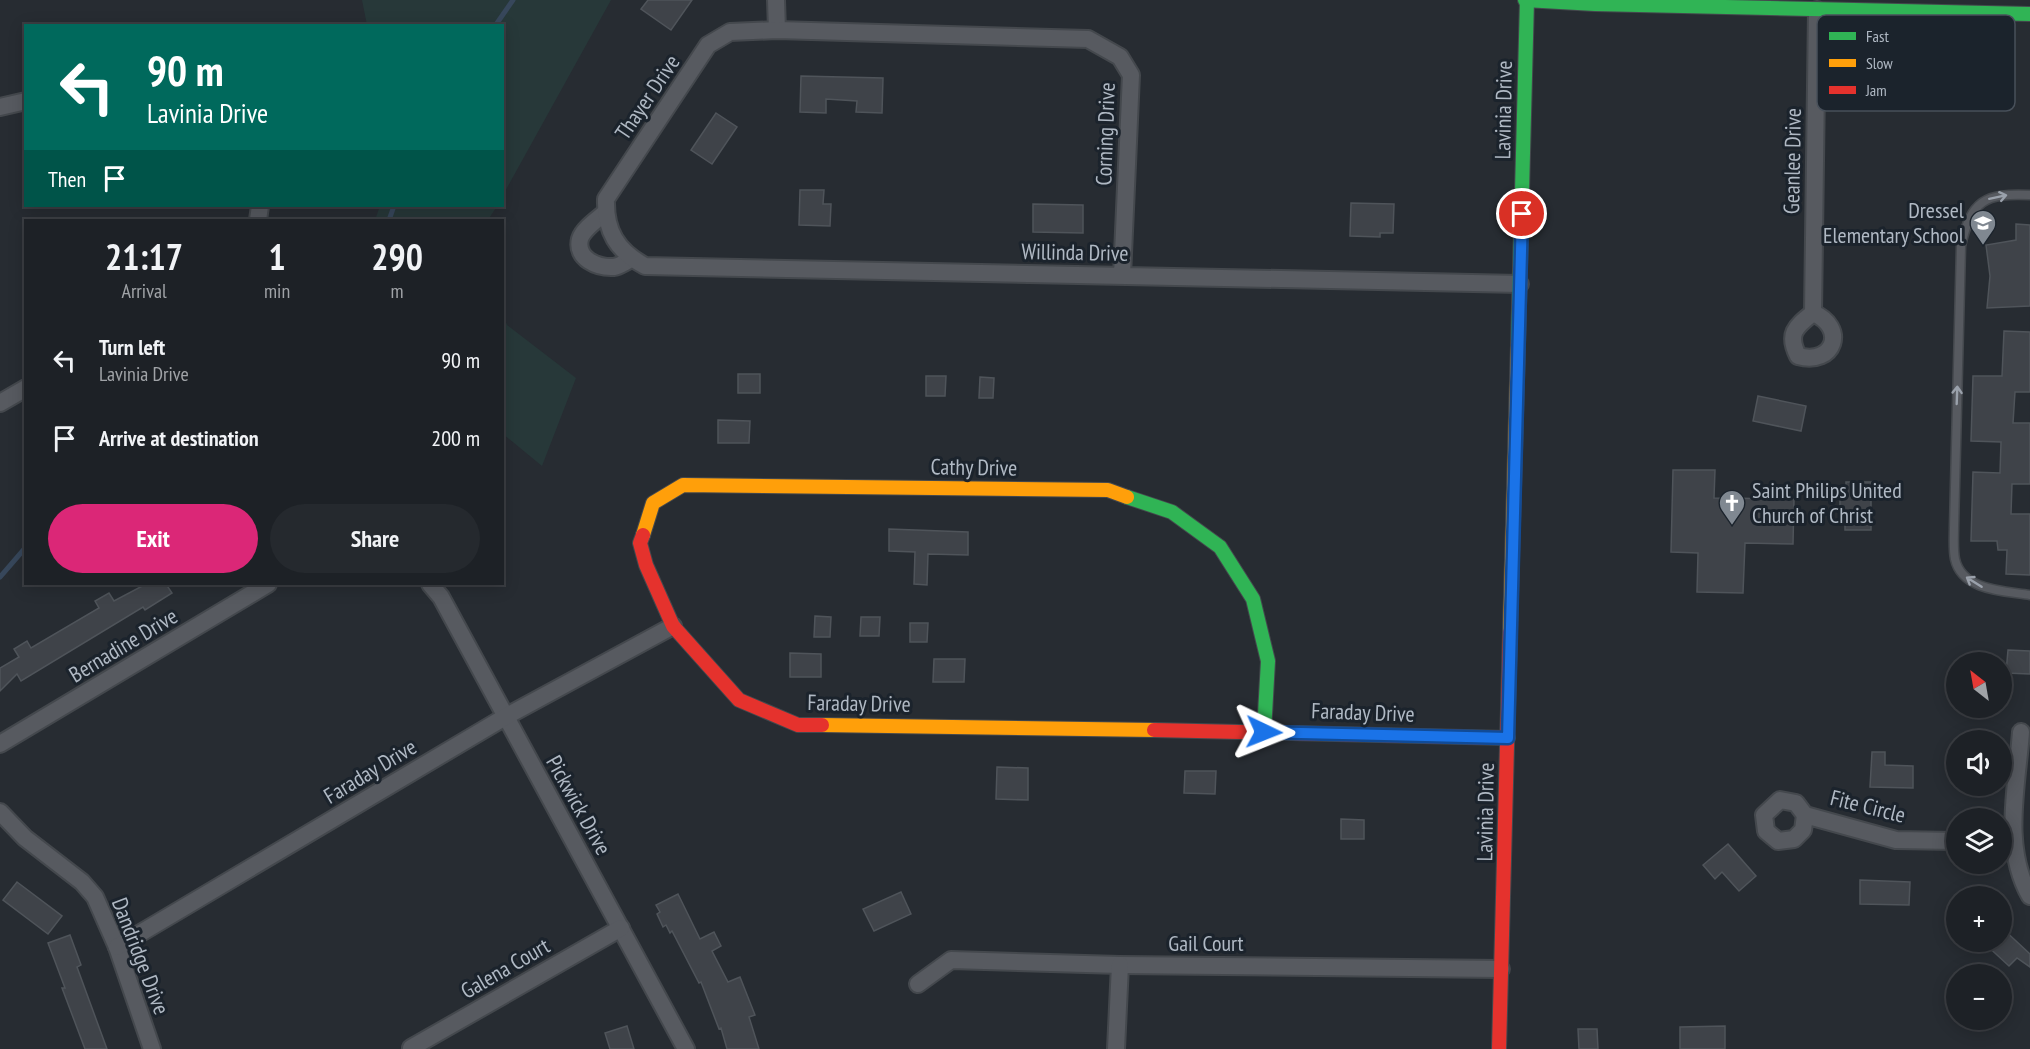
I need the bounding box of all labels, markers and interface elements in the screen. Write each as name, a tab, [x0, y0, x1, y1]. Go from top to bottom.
legend	[1817, 15, 2015, 111]
text: Fast	[1866, 26, 1889, 46]
text: 90 m	[147, 43, 224, 98]
icon: left	[48, 48, 126, 126]
street label: Thayer Drive	[608, 49, 686, 145]
text: Slow	[1866, 53, 1893, 73]
street label: Lavinia Drive	[1488, 60, 1518, 160]
text: Jam	[1865, 80, 1887, 100]
street label: Corning Drive	[1089, 82, 1121, 186]
text: Lavinia Drive	[147, 96, 268, 130]
street label: Geanlee Drive	[1777, 108, 1807, 214]
icon: arrive	[98, 162, 131, 195]
text: Then	[48, 165, 86, 193]
pin	[1496, 188, 1547, 239]
one-way arrow	[1987, 191, 2007, 202]
place label: Dressel Elementary School	[1823, 196, 1965, 249]
icon: arrive	[1505, 197, 1538, 230]
school or university icon: Dressel Elementary School	[1968, 208, 1998, 246]
text: 21:17	[105, 233, 183, 280]
text: 1	[268, 233, 286, 280]
text: 290	[371, 233, 423, 280]
street label: Willinda Drive	[1021, 237, 1129, 267]
text: Arrival	[121, 278, 167, 304]
text: min	[264, 278, 290, 304]
text: m	[391, 278, 404, 304]
text: Turn left	[99, 333, 165, 361]
icon: left	[48, 344, 81, 377]
text: 90 m	[441, 346, 480, 374]
text: Lavinia Drive	[99, 361, 189, 387]
one-way arrow	[1952, 386, 1963, 406]
icon: arrive	[48, 422, 81, 455]
text: Arrive at destination	[99, 424, 259, 452]
text: 200 m	[431, 424, 480, 452]
street label: Cathy Drive	[930, 452, 1018, 482]
place label: Saint Philips United Church of Christ	[1752, 476, 1902, 529]
church icon: Saint Philips United Church of Christ	[1717, 488, 1747, 526]
button: Exit	[48, 504, 258, 573]
button: Share	[270, 504, 480, 573]
one-way arrow	[1966, 575, 1983, 587]
street label: Bernadine Drive	[64, 602, 182, 688]
north arrow	[1946, 652, 2012, 718]
map controls	[1946, 652, 2012, 1030]
street label: Faraday Drive	[807, 688, 911, 718]
street label: Faraday Drive	[1311, 696, 1415, 728]
position arrow	[1232, 700, 1296, 764]
button: sound	[1946, 730, 2012, 796]
street label: Faraday Drive	[319, 732, 421, 810]
street label: Pickwick Drive	[540, 750, 618, 860]
street label: Lavinia Drive	[1470, 762, 1500, 862]
street label: Fite Circle	[1828, 783, 1908, 829]
button: layers	[1946, 808, 2012, 874]
button: +	[1946, 886, 2012, 952]
street label: Dandridge Drive	[106, 894, 176, 1018]
street label: Gail Court	[1168, 929, 1244, 957]
street label: Galena Court	[456, 931, 554, 1005]
button: −	[1946, 964, 2012, 1030]

